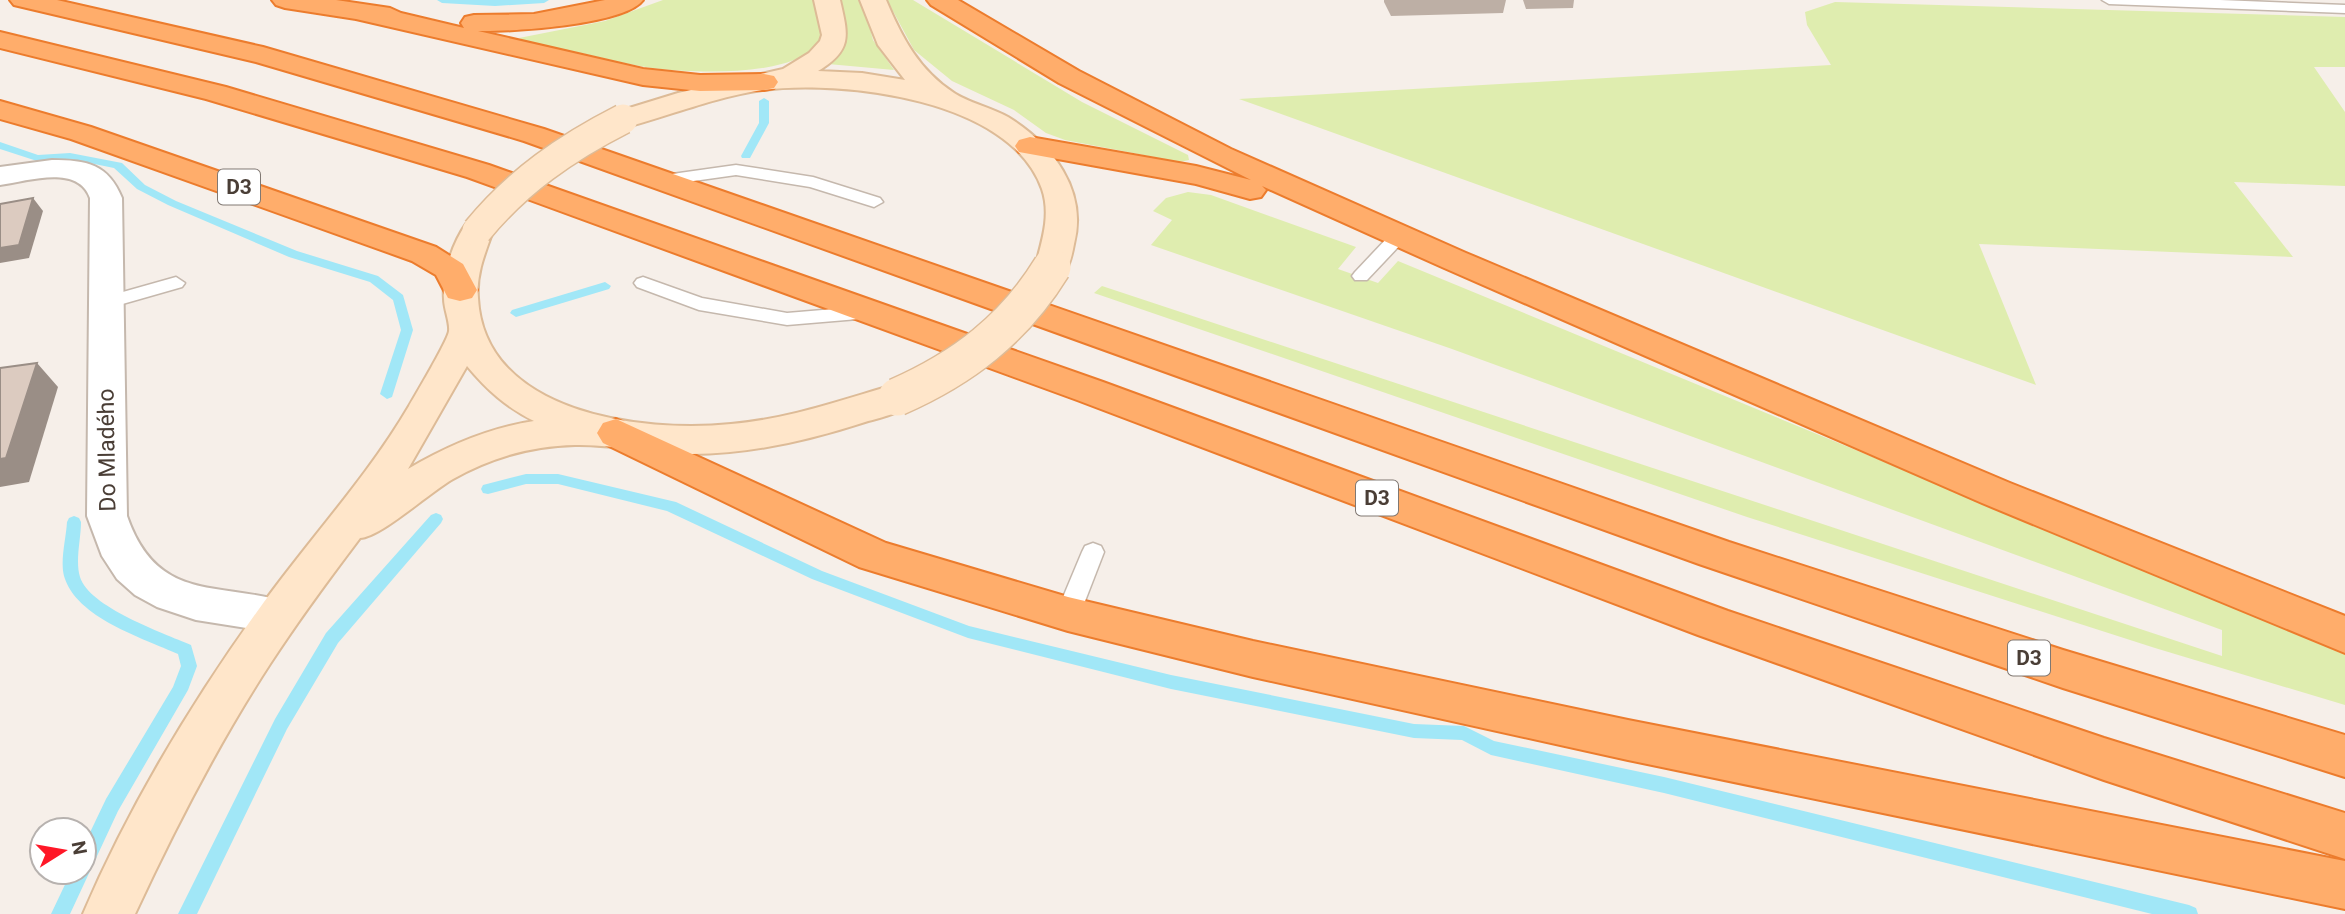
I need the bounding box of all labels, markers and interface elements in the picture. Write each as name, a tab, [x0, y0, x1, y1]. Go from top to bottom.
road number: D3	[218, 170, 260, 204]
street label: Do Mladého	[92, 388, 122, 512]
road number: D3	[1356, 480, 1398, 516]
road number: D3	[2008, 640, 2050, 676]
north arrow	[28, 816, 98, 886]
text: N	[67, 839, 92, 857]

